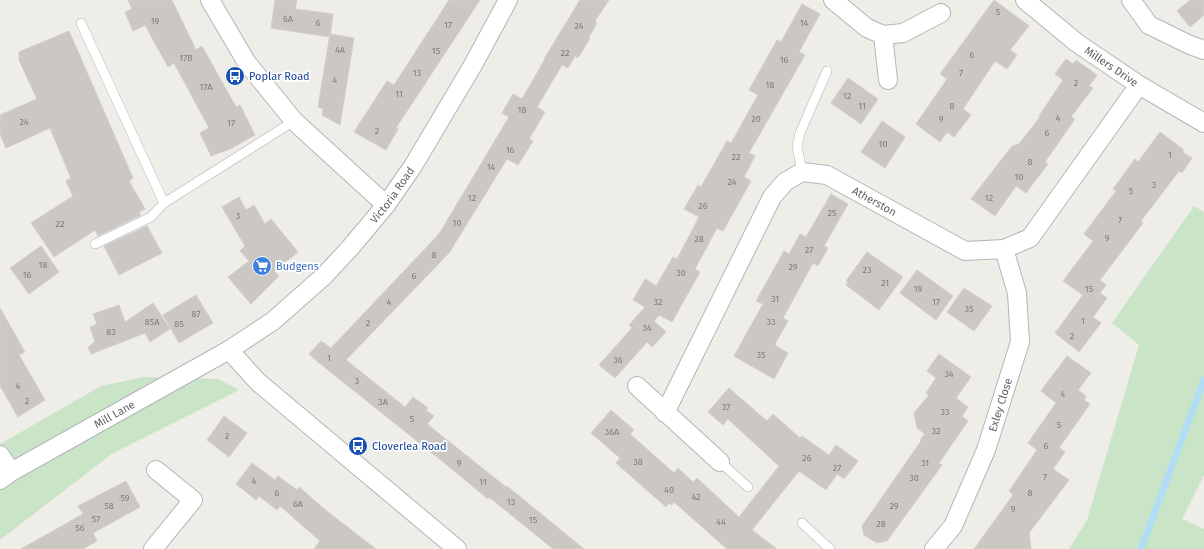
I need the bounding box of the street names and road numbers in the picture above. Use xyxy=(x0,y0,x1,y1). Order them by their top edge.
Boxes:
street label: Millers Drive xyxy=(1082,44,1141,89)
street label: Victoria Road xyxy=(367,164,417,226)
street label: Atherston xyxy=(850,184,899,219)
street label: Exley Close xyxy=(986,376,1015,433)
street label: Mill Lane xyxy=(92,398,137,431)

